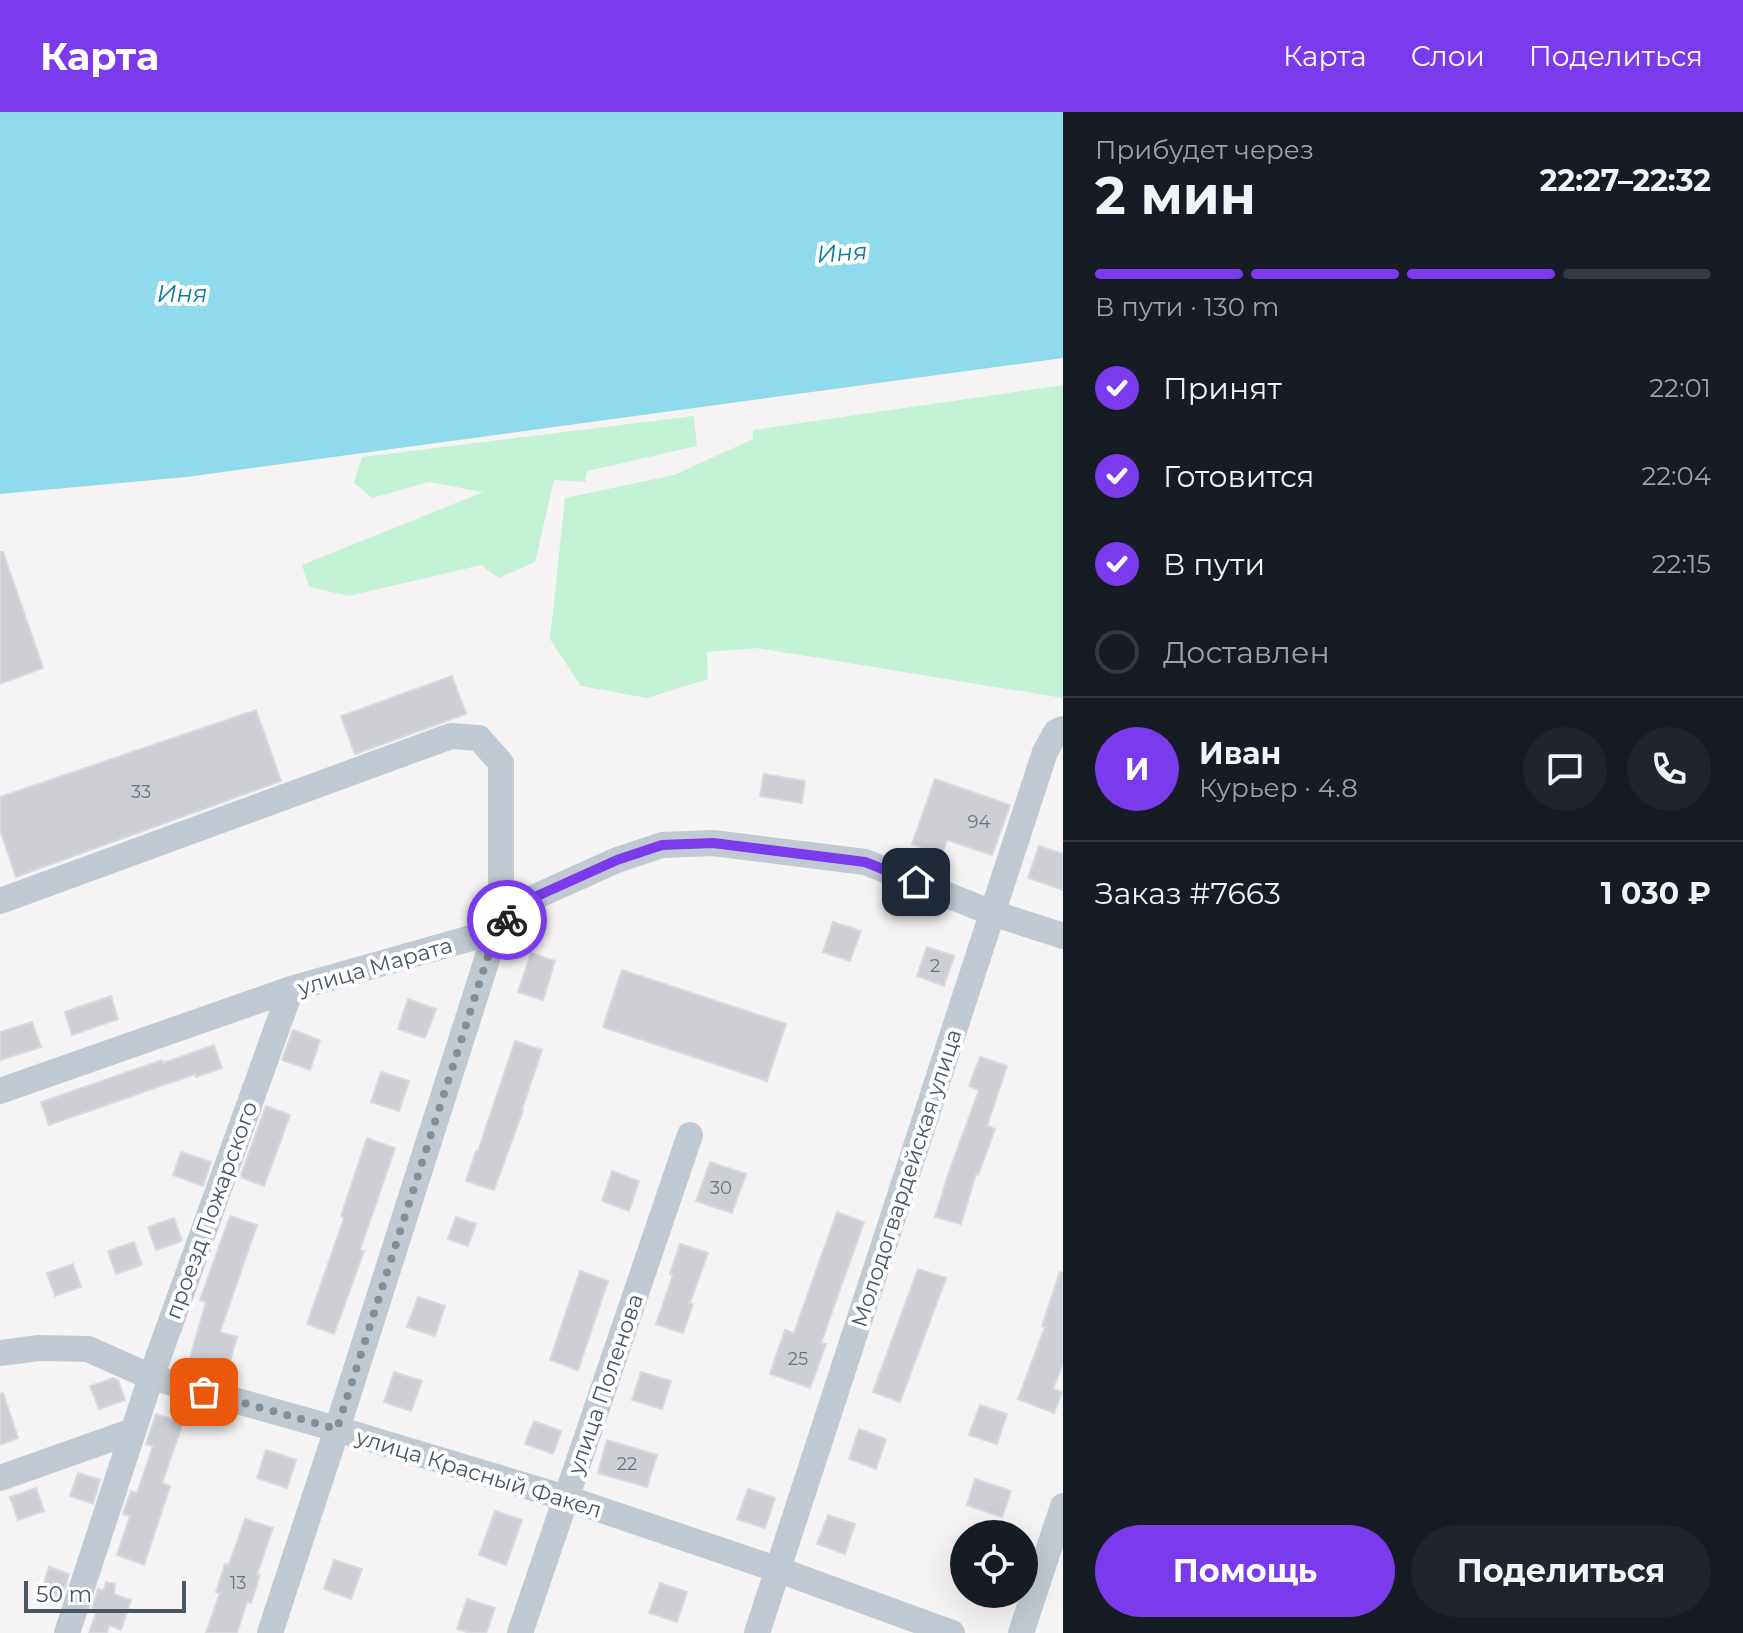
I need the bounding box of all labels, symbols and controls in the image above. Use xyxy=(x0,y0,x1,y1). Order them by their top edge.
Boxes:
text: Карта xyxy=(40,33,159,80)
text: Карта xyxy=(1283,39,1367,73)
text: Слои xyxy=(1411,39,1485,73)
text: Поделиться xyxy=(1529,39,1703,73)
text: Прибудет через xyxy=(1095,134,1314,166)
text: 22:27–22:32 xyxy=(1540,162,1711,199)
text: 2 мин xyxy=(1095,164,1256,227)
water label: Иня xyxy=(816,236,868,269)
water label: Иня xyxy=(157,279,207,308)
text: В пути · 130 m xyxy=(1095,291,1279,323)
icon: check xyxy=(1095,366,1139,410)
text: Принят xyxy=(1163,370,1282,407)
text: 22:01 xyxy=(1649,372,1711,404)
icon: check xyxy=(1095,454,1139,498)
text: Готовится xyxy=(1163,458,1315,495)
text: 22:04 xyxy=(1642,460,1711,492)
icon: check xyxy=(1095,542,1139,586)
text: В пути xyxy=(1163,546,1265,583)
text: 22:15 xyxy=(1652,548,1711,580)
text: Доставлен xyxy=(1163,634,1330,671)
button: chat xyxy=(1523,727,1607,811)
button: phone xyxy=(1627,727,1711,811)
text: Иван xyxy=(1199,735,1281,772)
text: И xyxy=(1125,751,1149,788)
text: Курьер · 4.8 xyxy=(1199,772,1358,804)
house number: 33 xyxy=(131,781,151,803)
house number: 94 xyxy=(968,811,991,833)
pin xyxy=(882,848,950,916)
icon: home xyxy=(894,860,938,904)
text: Заказ #7663 xyxy=(1095,875,1281,912)
text: 1 030 ₽ xyxy=(1601,875,1711,912)
courier xyxy=(467,880,547,960)
icon: bike xyxy=(485,898,529,942)
street label: улица Марата xyxy=(294,932,456,1002)
house number: 2 xyxy=(930,955,940,977)
street label: Молодогвардейская улица xyxy=(845,1026,967,1330)
street label: проезд Пожарского xyxy=(160,1098,263,1323)
house number: 30 xyxy=(710,1177,732,1199)
street label: улица Поленова xyxy=(562,1290,649,1479)
house number: 25 xyxy=(788,1348,808,1370)
pin xyxy=(170,1358,238,1426)
icon: bag xyxy=(182,1370,226,1414)
street label: улица Красный Факел xyxy=(352,1423,605,1524)
house number: 22 xyxy=(617,1453,637,1475)
map controls xyxy=(950,1520,1038,1608)
button: locate xyxy=(950,1520,1038,1608)
button: Помощь xyxy=(1095,1525,1395,1617)
button: Поделиться xyxy=(1411,1525,1711,1617)
house number: 13 xyxy=(230,1572,246,1594)
scale bar xyxy=(24,1577,186,1613)
text: 50 m xyxy=(36,1581,92,1608)

